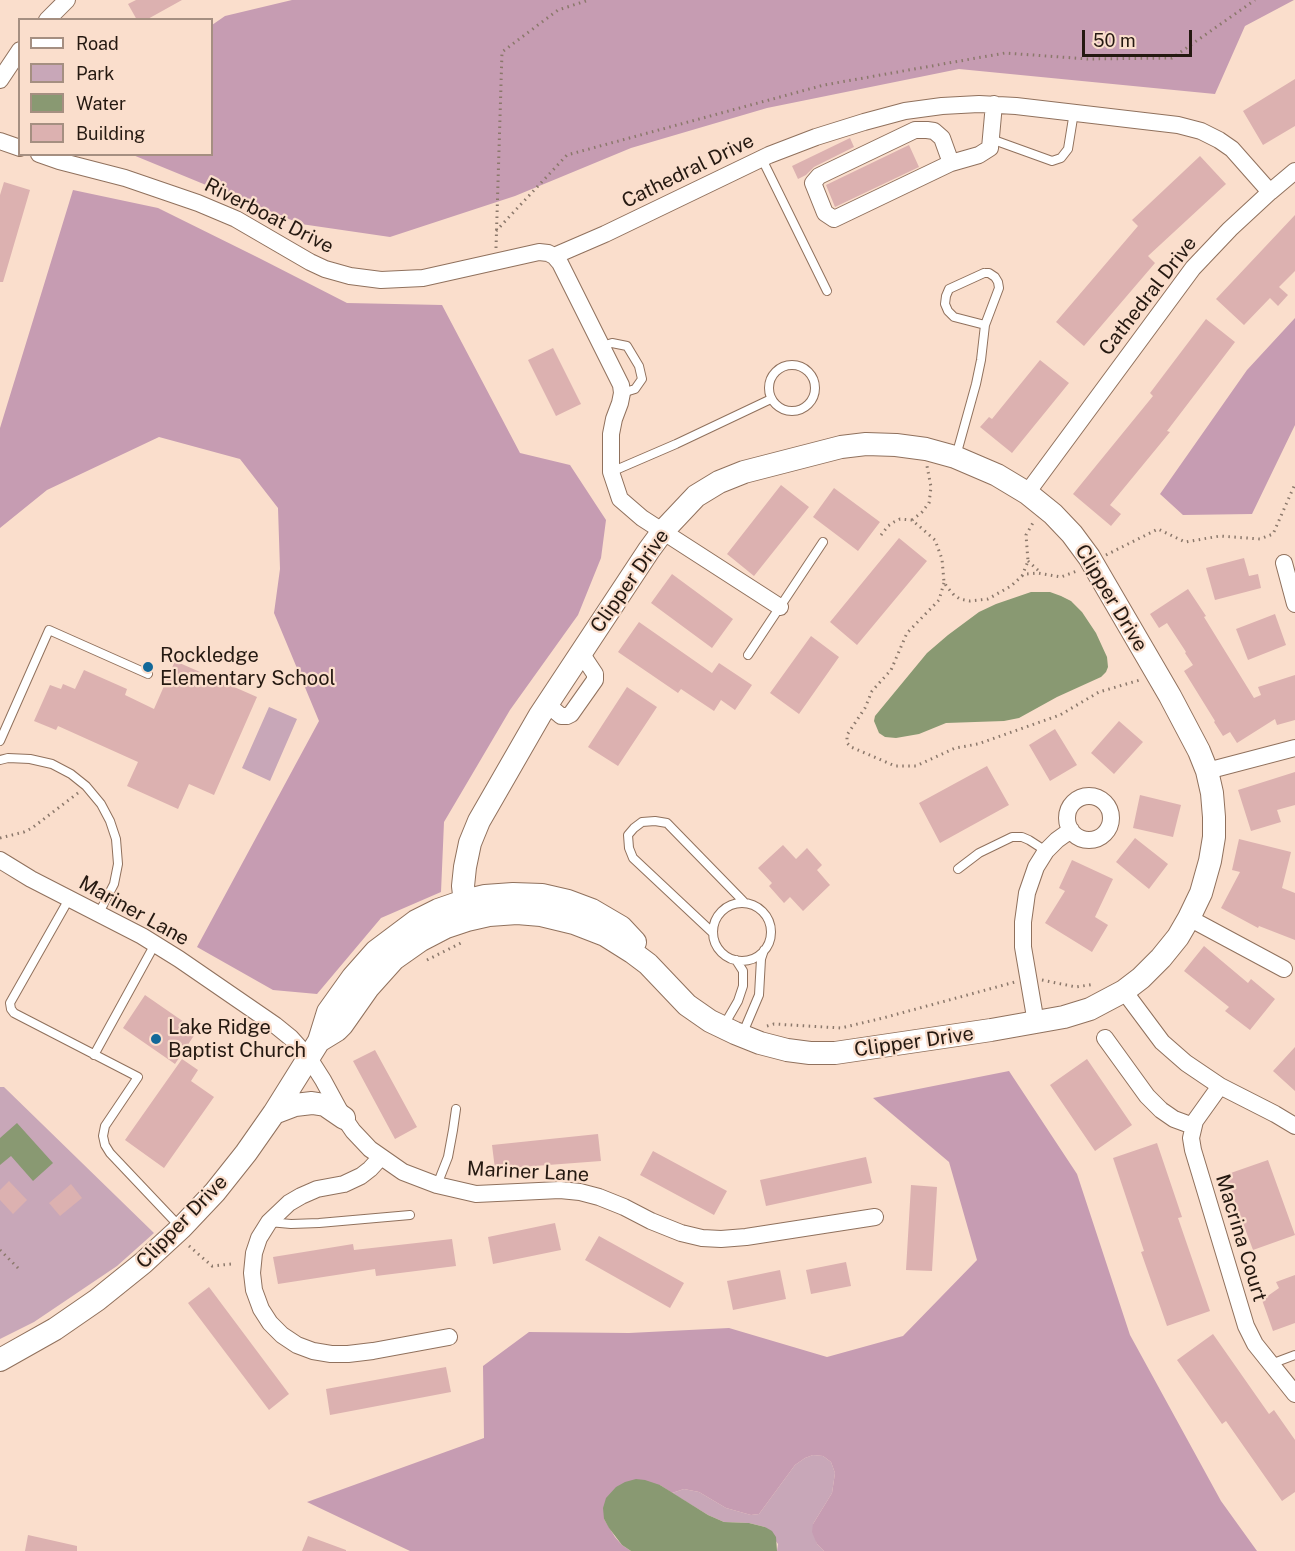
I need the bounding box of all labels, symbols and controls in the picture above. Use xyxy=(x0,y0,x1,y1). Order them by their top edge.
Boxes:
legend xyxy=(18,18,213,156)
scale bar xyxy=(1085,18,1194,56)
text: 50 m xyxy=(1093,30,1136,51)
text: Road xyxy=(76,33,119,54)
text: Park xyxy=(76,63,114,84)
text: Water xyxy=(76,93,126,114)
text: Building xyxy=(76,123,145,144)
street label: Cathedral Drive xyxy=(618,129,758,213)
street label: Riverboat Drive xyxy=(200,173,338,259)
street label: Cathedral Drive xyxy=(1094,232,1202,360)
street label: Clipper Drive xyxy=(586,525,674,637)
street label: Clipper Drive xyxy=(1070,540,1152,656)
place label: Rockledge Elementary School xyxy=(160,644,336,691)
marker: Rockledge Elementary School xyxy=(141,660,155,674)
street label: Mariner Lane xyxy=(75,871,193,951)
place label: Lake Ridge Baptist Church xyxy=(168,1016,306,1063)
street label: Clipper Drive xyxy=(853,1022,975,1062)
marker: Lake Ridge Baptist Church xyxy=(149,1032,163,1046)
street label: Mariner Lane xyxy=(466,1157,590,1187)
street label: Clipper Drive xyxy=(132,1170,232,1274)
street label: Macrina Court xyxy=(1210,1171,1272,1305)

